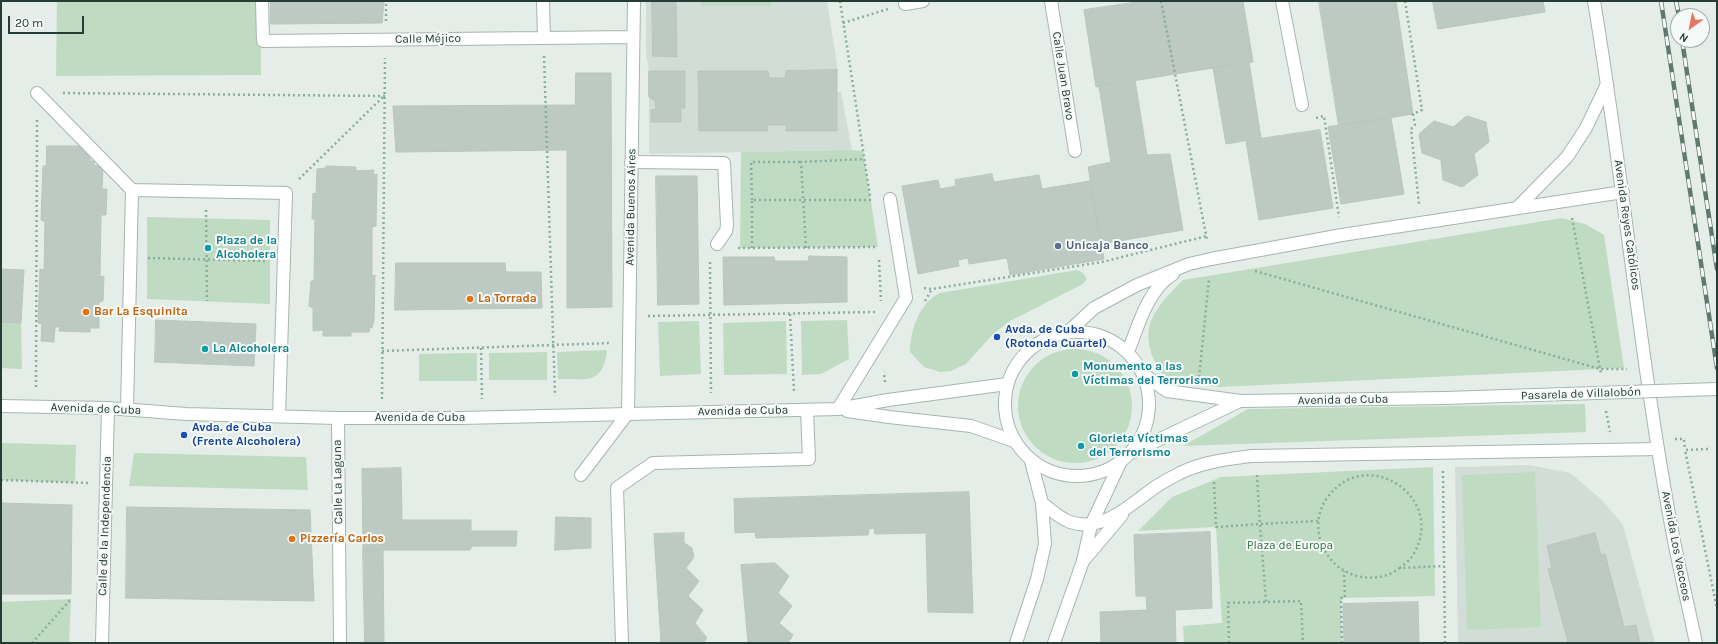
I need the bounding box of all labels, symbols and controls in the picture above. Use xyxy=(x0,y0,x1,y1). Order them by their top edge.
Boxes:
scale bar xyxy=(10,8,86,34)
north arrow xyxy=(1670,8,1710,48)
text: 20 m xyxy=(15,16,43,30)
text: N xyxy=(1677,30,1691,45)
street label: Calle Méjico xyxy=(395,31,461,47)
street label: Calle Juan Bravo xyxy=(1049,31,1077,121)
street label: Avenida Buenos Aires xyxy=(623,148,639,266)
street label: Avenida Reyes Católicos xyxy=(1611,159,1643,291)
place label: Plaza de la Alcoholera xyxy=(216,234,277,262)
place label: Unicaja Banco xyxy=(1066,239,1149,253)
marker: Unicaja Banco xyxy=(1053,241,1063,251)
marker: Plaza de la Alcoholera xyxy=(203,243,213,253)
place label: La Torrada xyxy=(478,292,537,306)
marker: La Torrada xyxy=(465,294,475,304)
place label: Bar La Esquinita xyxy=(94,305,188,319)
marker: Bar La Esquinita xyxy=(81,307,91,317)
place label: Avda. de Cuba (Rotonda Cuartel) xyxy=(1005,323,1107,351)
marker: Avda. de Cuba (Rotonda Cuartel) xyxy=(992,332,1002,342)
place label: La Alcoholera xyxy=(213,342,289,356)
marker: La Alcoholera xyxy=(200,344,210,354)
place label: Monumento a las Víctimas del Terrorismo xyxy=(1083,360,1218,388)
marker: Monumento a las Víctimas del Terrorismo xyxy=(1070,369,1080,379)
street label: Pasarela de Villalobón xyxy=(1521,385,1641,403)
street label: Avenida de Cuba xyxy=(1298,392,1388,408)
street label: Avenida de Cuba xyxy=(50,400,142,418)
street label: Avenida de Cuba xyxy=(698,403,788,419)
street label: Avenida de Cuba xyxy=(375,411,465,425)
place label: Avda. de Cuba (Frente Alcoholera) xyxy=(192,421,301,449)
marker: Avda. de Cuba (Frente Alcoholera) xyxy=(179,430,189,440)
place label: Glorieta Víctimas del Terrorismo xyxy=(1089,432,1188,460)
street label: Calle La Laguna xyxy=(330,439,346,525)
marker: Glorieta Víctimas del Terrorismo xyxy=(1076,441,1086,451)
street label: Calle de la Independencia xyxy=(95,456,115,596)
street label: Avenida Los Vacceos xyxy=(1658,490,1694,602)
place label: Pizzería Carlos xyxy=(300,532,384,546)
marker: Pizzería Carlos xyxy=(287,534,297,544)
park label: Plaza de Europa xyxy=(1247,539,1333,553)

